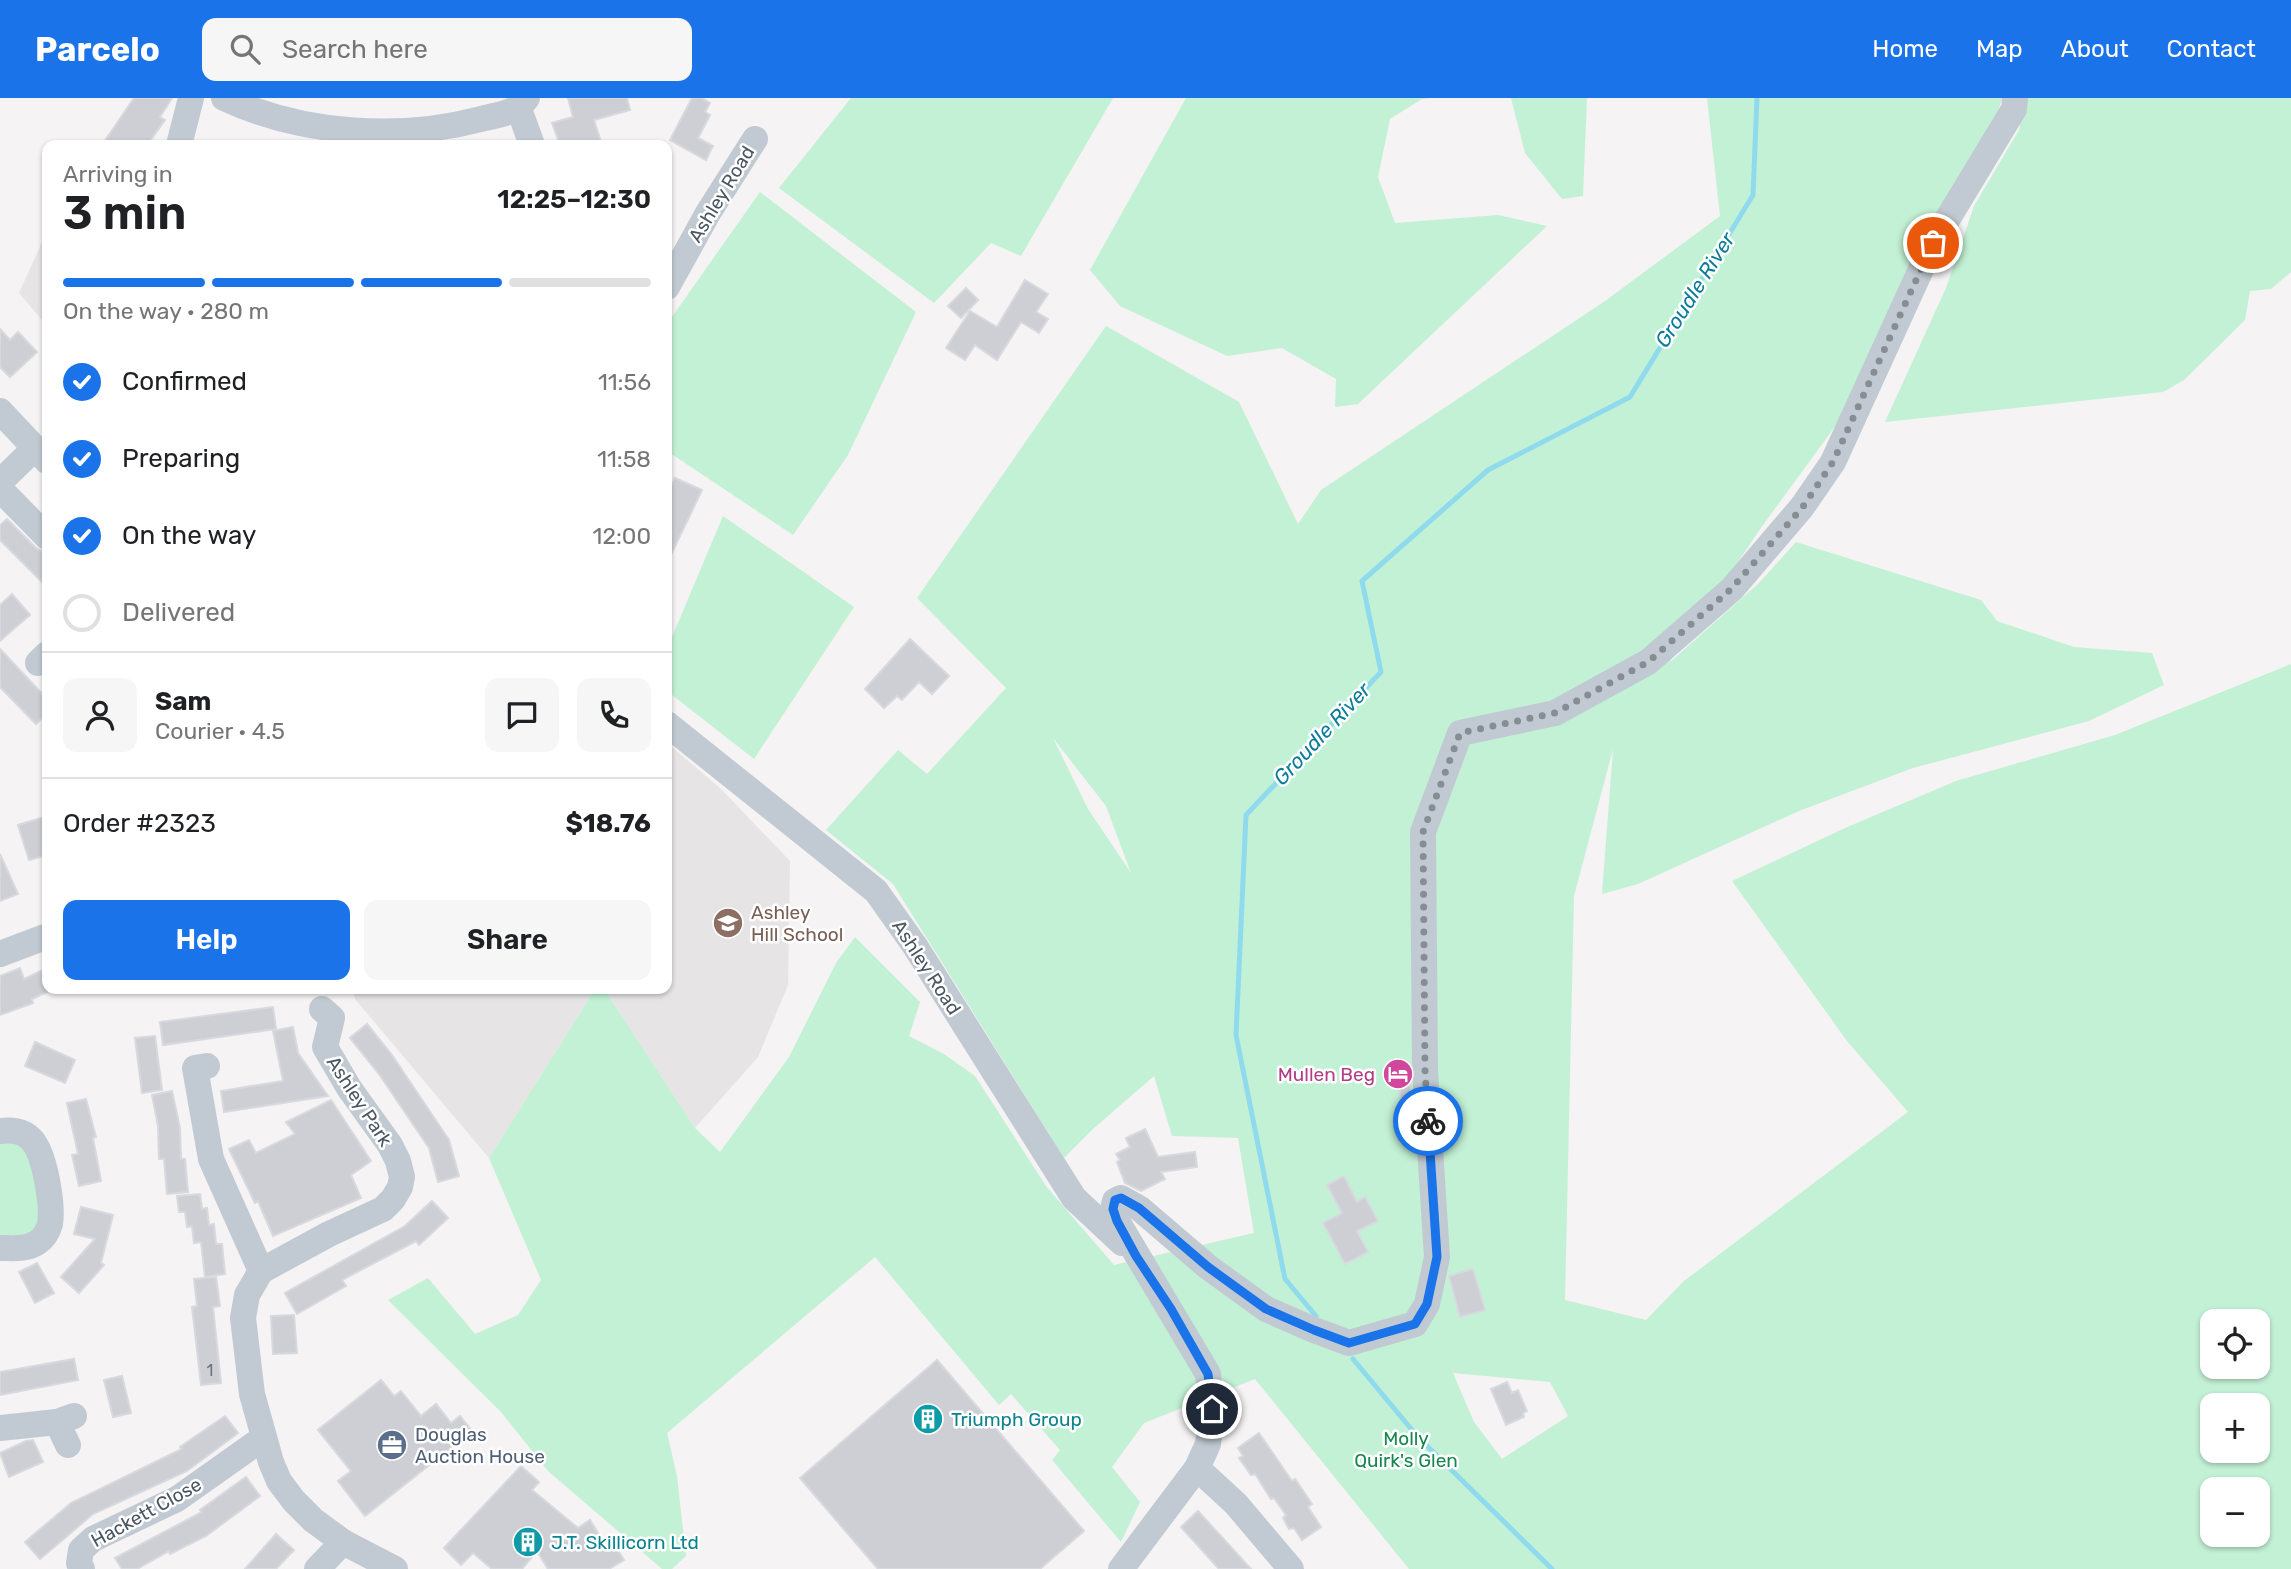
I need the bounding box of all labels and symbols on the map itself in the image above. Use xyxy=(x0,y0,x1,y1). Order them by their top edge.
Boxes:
street label: Ashley Road xyxy=(684,142,759,247)
pin xyxy=(1903,213,1963,273)
water label: Groudle River xyxy=(1649,227,1740,352)
water label: Groudle River xyxy=(1268,676,1376,790)
place label: Ashley Hill School xyxy=(751,901,843,946)
school or university icon: Ashley Hill School xyxy=(711,906,745,940)
street label: Ashley Road xyxy=(887,915,966,1019)
street label: Ashley Park xyxy=(322,1052,397,1151)
hotel icon: Mullen Beg xyxy=(1381,1057,1415,1091)
place label: Mullen Beg xyxy=(1278,1063,1375,1086)
courier xyxy=(1393,1086,1463,1156)
house number: 1 xyxy=(207,1361,213,1380)
pin xyxy=(1182,1379,1242,1439)
building icon: Triumph Group xyxy=(911,1402,945,1436)
place label: Triumph Group xyxy=(951,1408,1082,1431)
place label: Douglas Auction House xyxy=(415,1423,545,1468)
park label: Molly Quirk's Glen xyxy=(1354,1427,1458,1472)
office icon: Douglas Auction House xyxy=(375,1428,409,1462)
street label: Hackett Close xyxy=(87,1473,205,1552)
building icon: J.T. Skillicorn Ltd xyxy=(511,1525,545,1559)
place label: J.T. Skillicorn Ltd xyxy=(551,1531,699,1554)

